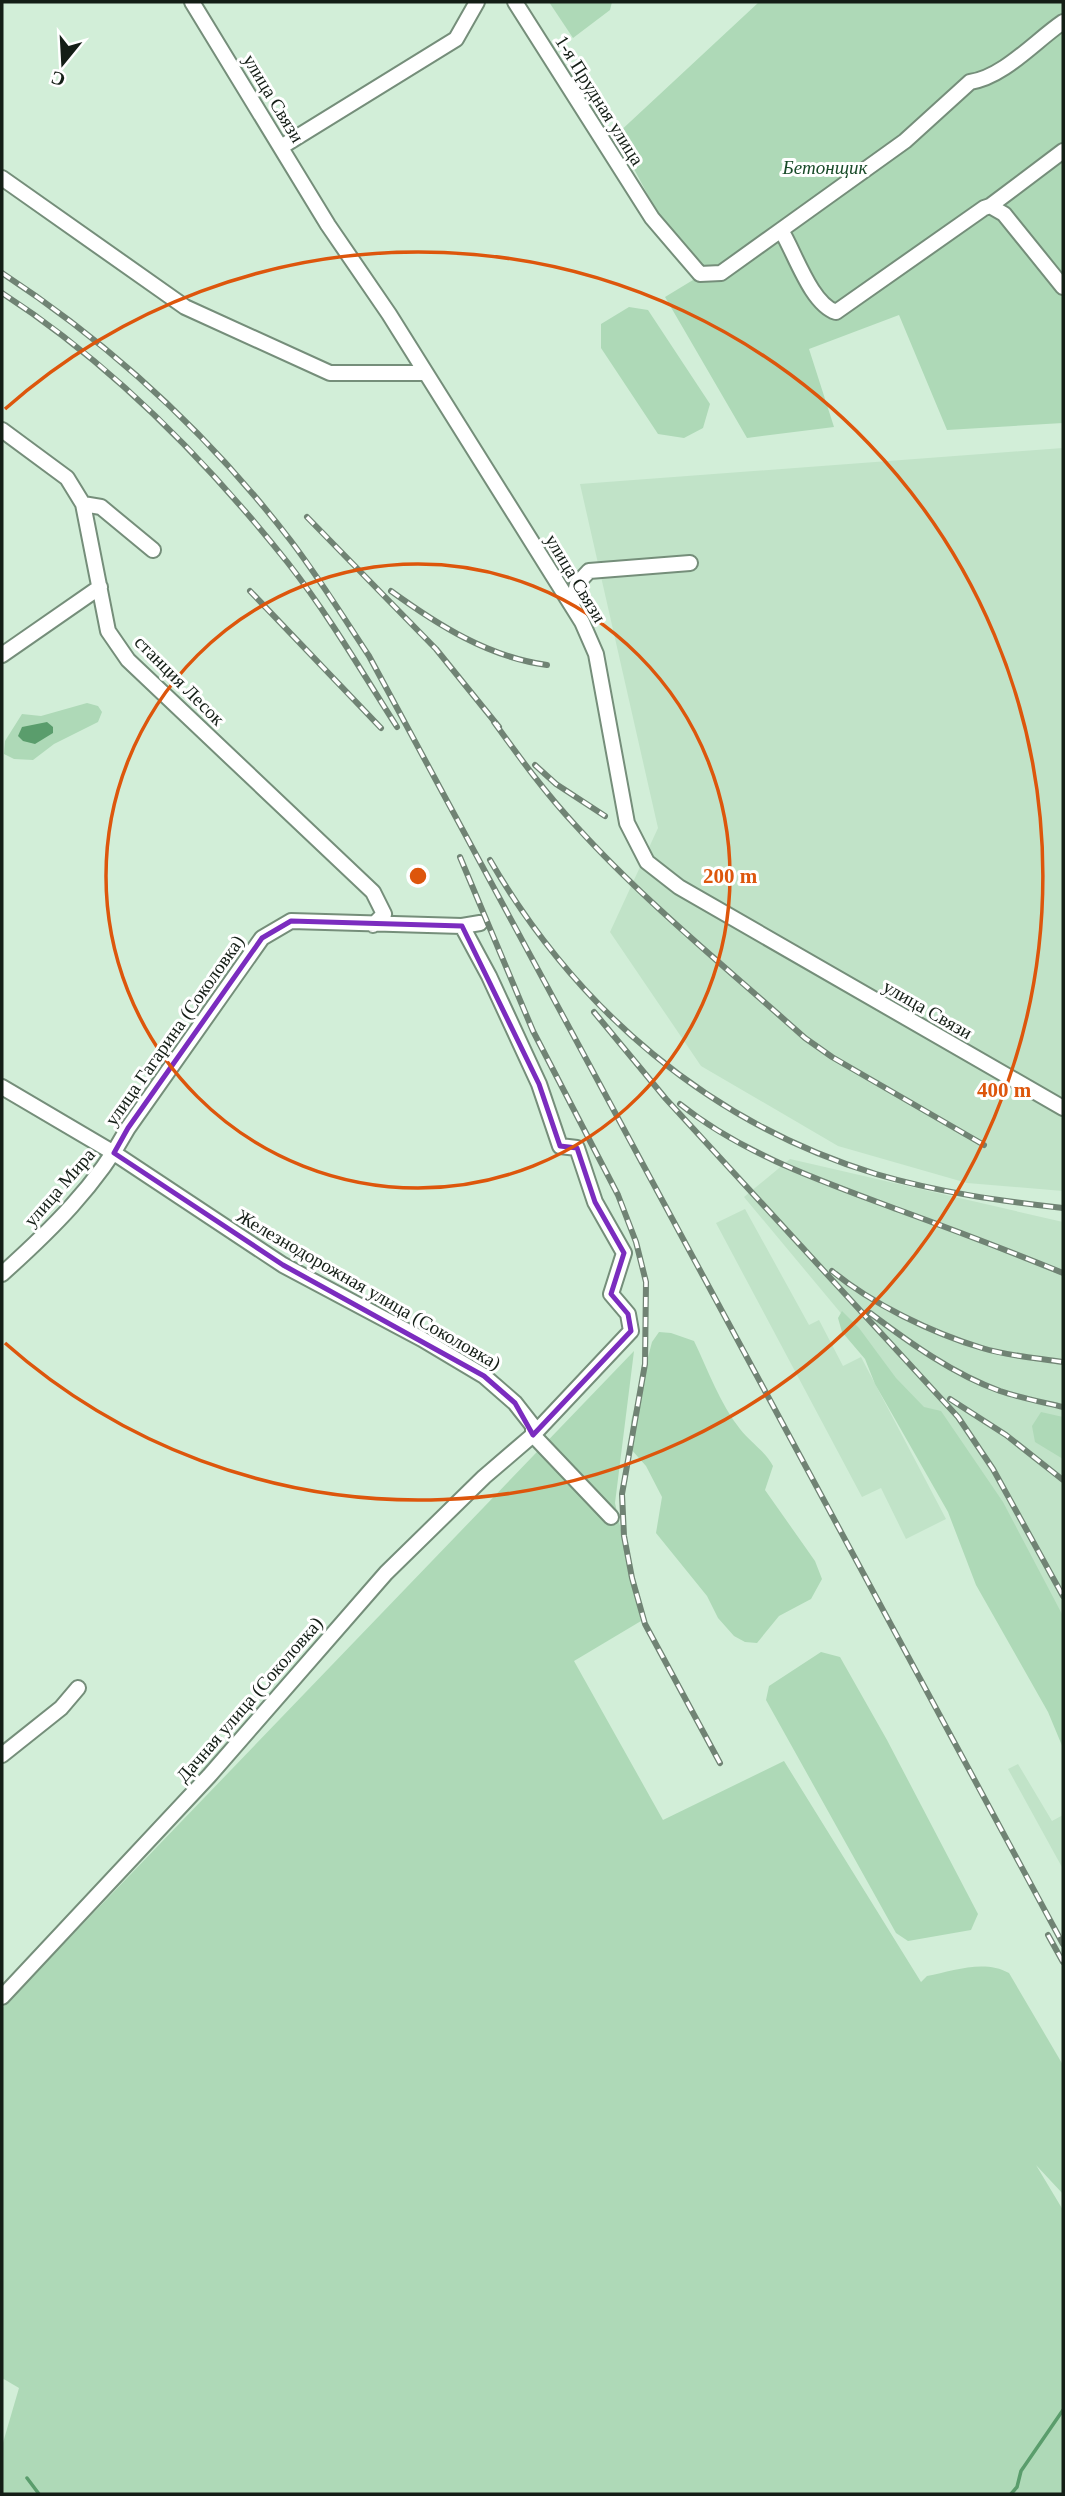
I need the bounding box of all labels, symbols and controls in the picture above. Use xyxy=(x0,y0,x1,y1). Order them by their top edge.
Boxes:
north arrow xyxy=(28,28,98,98)
street label: 1-я Прудная улица xyxy=(551,31,648,170)
street label: улица Связи xyxy=(239,50,308,146)
text: С xyxy=(48,67,68,91)
park label: Бетонщик xyxy=(782,157,868,178)
street label: улица Связи xyxy=(541,530,610,626)
street label: станция Лесок xyxy=(130,631,229,730)
centre of rings xyxy=(406,864,430,888)
text: 200 m xyxy=(703,864,758,888)
street label: улица Гагарина (Соколовка) xyxy=(101,931,249,1130)
street label: улица Связи xyxy=(879,975,976,1043)
text: 400 m xyxy=(977,1078,1032,1102)
street label: улица Мира xyxy=(20,1144,99,1231)
street label: Железнодорожная улица (Соколовка) xyxy=(232,1205,505,1375)
street label: Дачная улица (Соколовка) xyxy=(172,1613,327,1787)

